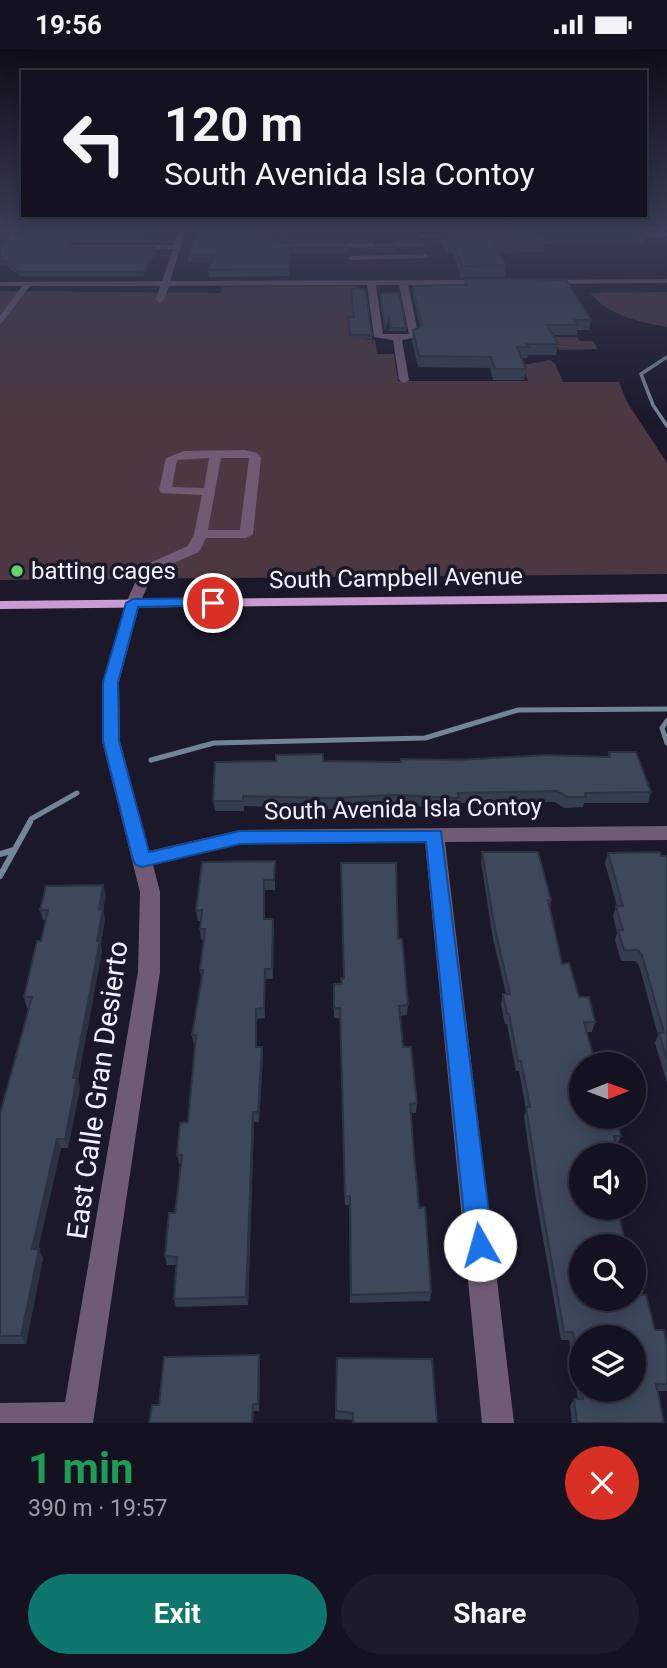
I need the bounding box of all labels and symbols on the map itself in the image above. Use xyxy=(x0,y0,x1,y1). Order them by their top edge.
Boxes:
place label: batting cages xyxy=(31,557,176,585)
street label: South Campbell Avenue xyxy=(269,562,523,594)
marker: batting cages xyxy=(9,563,25,579)
pin xyxy=(183,573,243,633)
street label: South Avenida Isla Contoy xyxy=(264,793,543,825)
street label: East Calle Gran Desierto xyxy=(60,939,135,1241)
north arrow xyxy=(569,1052,646,1129)
position arrow xyxy=(443,1208,517,1282)

